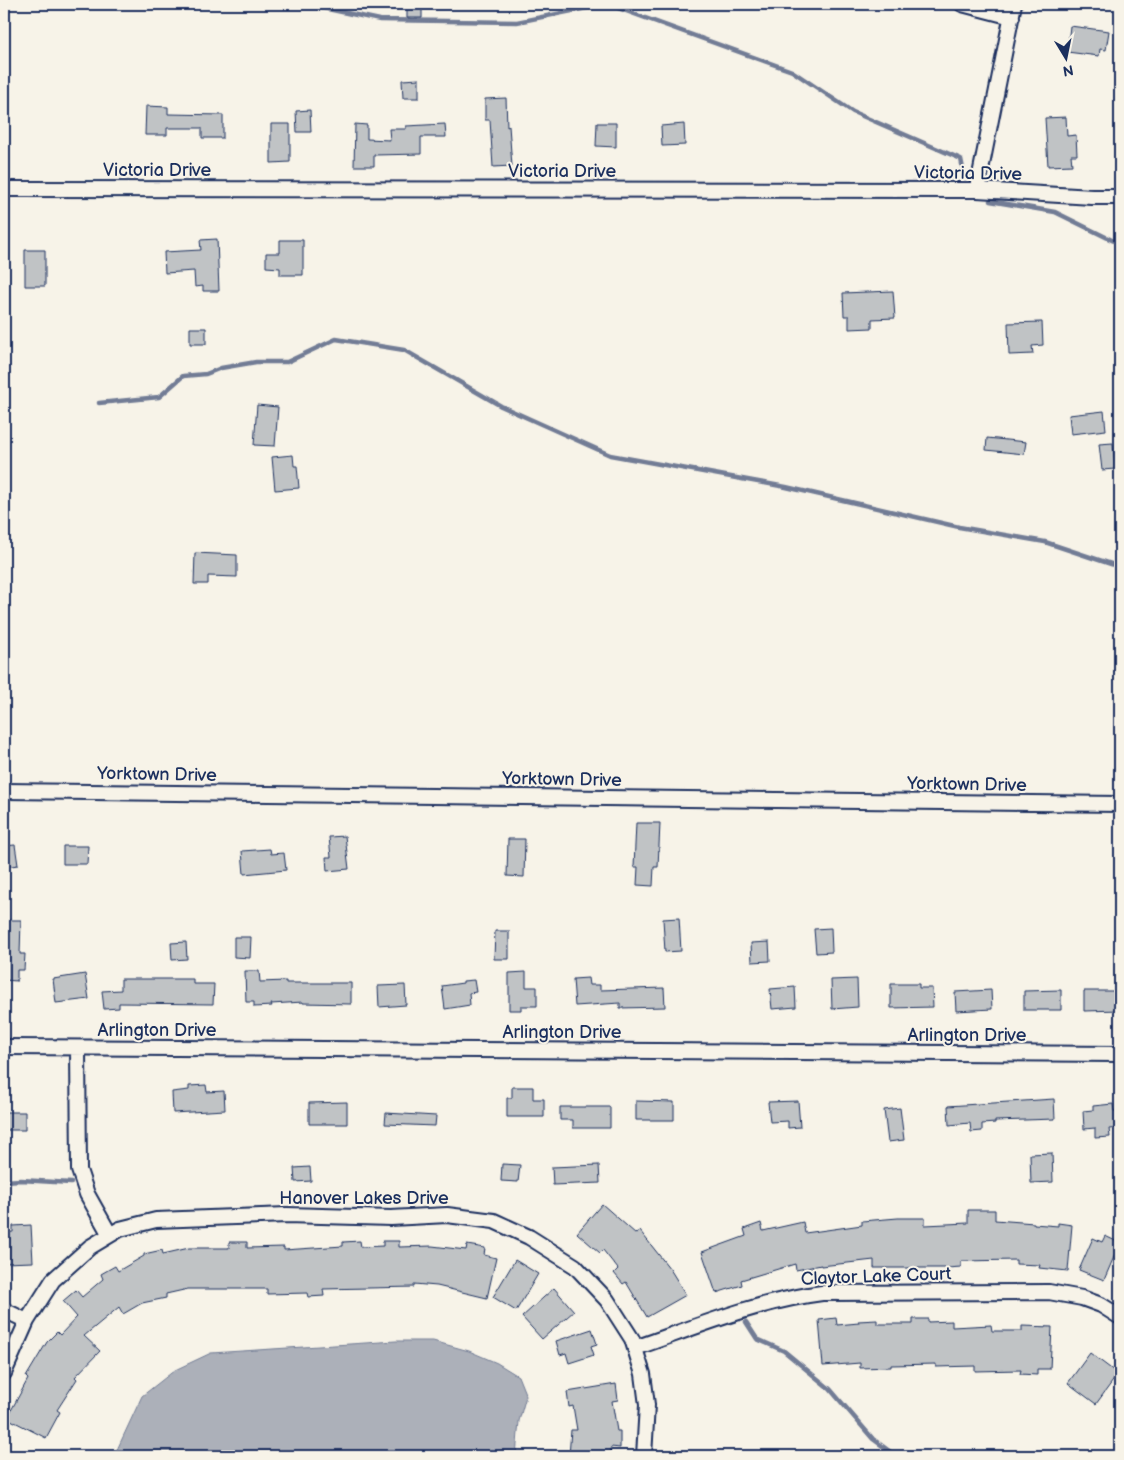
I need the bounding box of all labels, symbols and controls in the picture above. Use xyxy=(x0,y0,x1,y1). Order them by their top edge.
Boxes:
north arrow xyxy=(1042,32,1092,82)
text: N xyxy=(1062,61,1075,80)
street label: Victoria Drive xyxy=(103,160,211,181)
street label: Victoria Drive xyxy=(508,161,616,182)
street label: Victoria Drive xyxy=(914,162,1023,185)
street label: Yorktown Drive xyxy=(96,763,217,786)
street label: Yorktown Drive xyxy=(501,768,622,791)
street label: Yorktown Drive xyxy=(906,773,1027,796)
street label: Arlington Drive xyxy=(98,1020,217,1041)
street label: Arlington Drive xyxy=(503,1022,622,1043)
street label: Arlington Drive xyxy=(908,1025,1027,1046)
street label: Hanover Lakes Drive xyxy=(279,1188,449,1209)
street label: Claytor Lake Court xyxy=(800,1263,952,1290)

